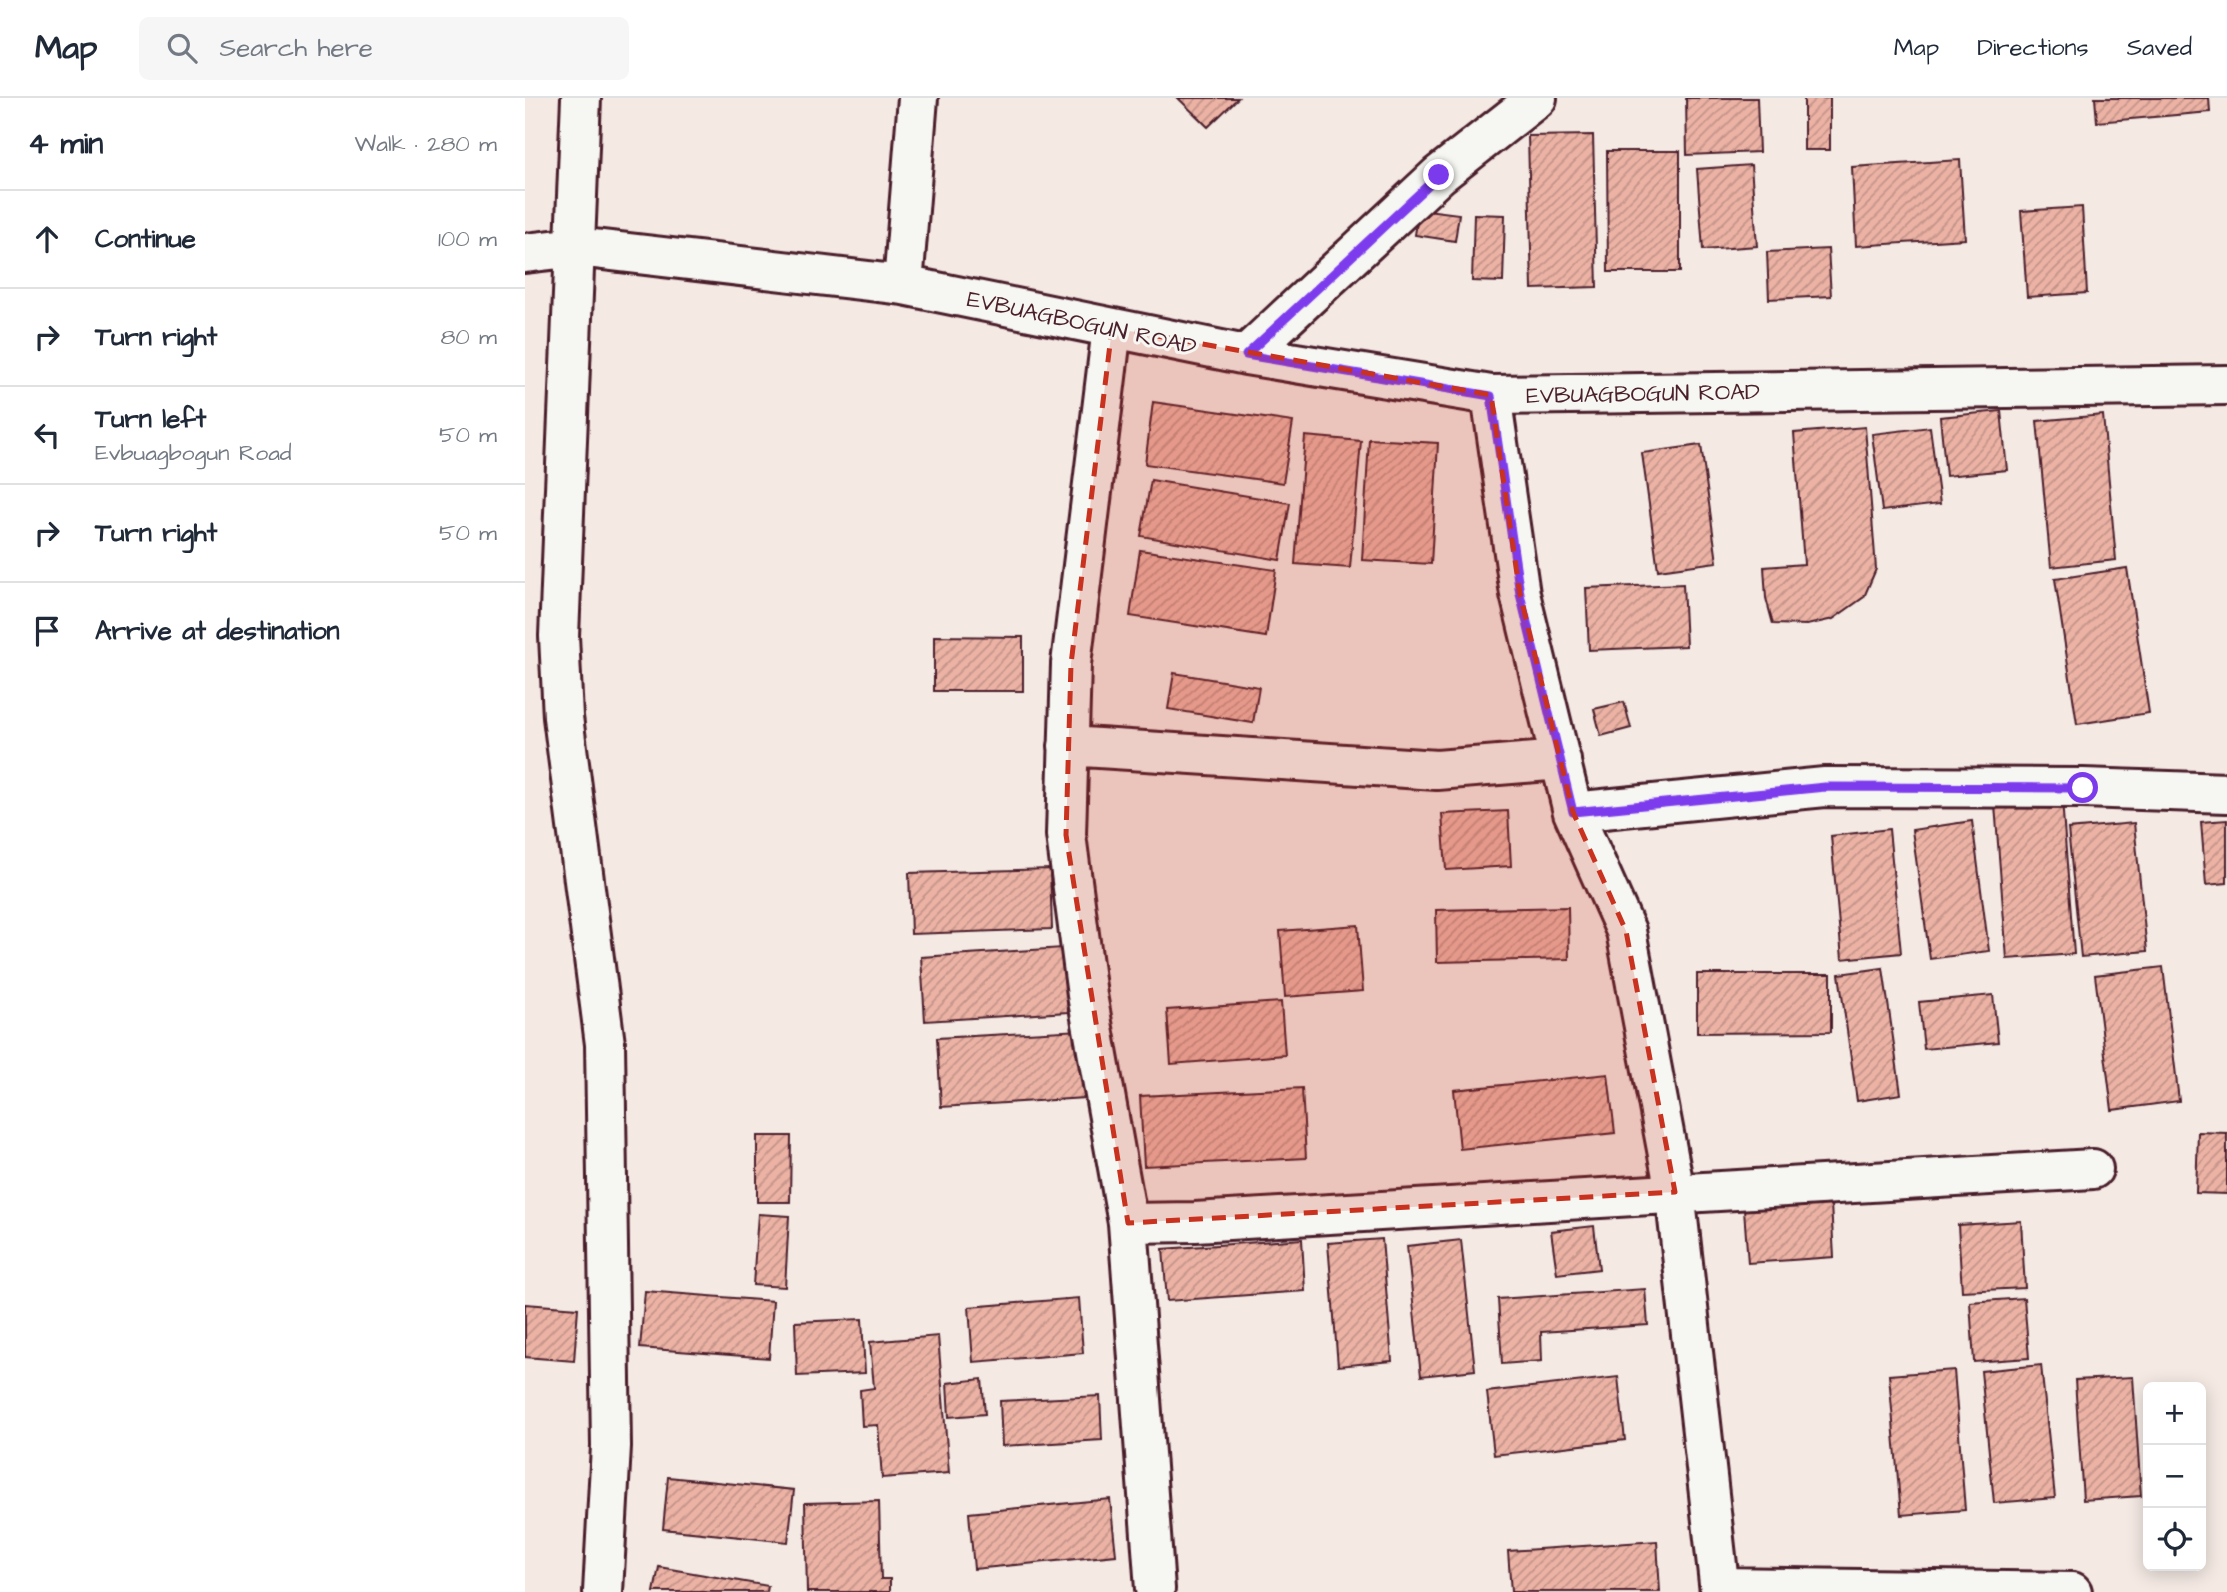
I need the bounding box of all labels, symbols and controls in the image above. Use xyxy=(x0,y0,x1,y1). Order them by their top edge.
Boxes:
search box xyxy=(139,17,629,80)
text: Map xyxy=(35,25,97,71)
icon: search xyxy=(163,29,201,67)
text: Search here xyxy=(219,30,373,66)
text: Map xyxy=(1894,31,1939,65)
text: Directions xyxy=(1977,31,2089,65)
text: Saved xyxy=(2127,31,2192,65)
text: 4 min xyxy=(28,123,103,165)
text: Walk · 280 m xyxy=(355,128,497,160)
route end xyxy=(1423,159,1454,190)
icon: ahead xyxy=(28,220,66,258)
text: Continue xyxy=(95,221,196,257)
text: 100 m xyxy=(438,223,497,255)
street label: EVBUAGBOGUN ROAD xyxy=(964,283,1199,363)
icon: right xyxy=(28,318,66,356)
text: Turn right xyxy=(95,319,217,355)
text: 80 m xyxy=(440,321,497,353)
street label: EVBUAGBOGUN ROAD xyxy=(1526,376,1760,412)
text: Turn left xyxy=(95,401,206,437)
icon: left xyxy=(28,416,66,454)
text: 50 m xyxy=(439,419,497,451)
text: Evbuagbogun Road xyxy=(95,437,292,469)
icon: right xyxy=(28,514,66,552)
text: Turn right xyxy=(95,515,217,551)
text: 50 m xyxy=(439,517,497,549)
icon: arrive xyxy=(28,612,66,650)
text: Arrive at destination xyxy=(95,613,340,649)
route start xyxy=(2067,772,2098,803)
map controls xyxy=(2143,1382,2206,1571)
button: + xyxy=(2143,1382,2206,1445)
button: − xyxy=(2143,1445,2206,1508)
button: locate xyxy=(2143,1508,2206,1571)

